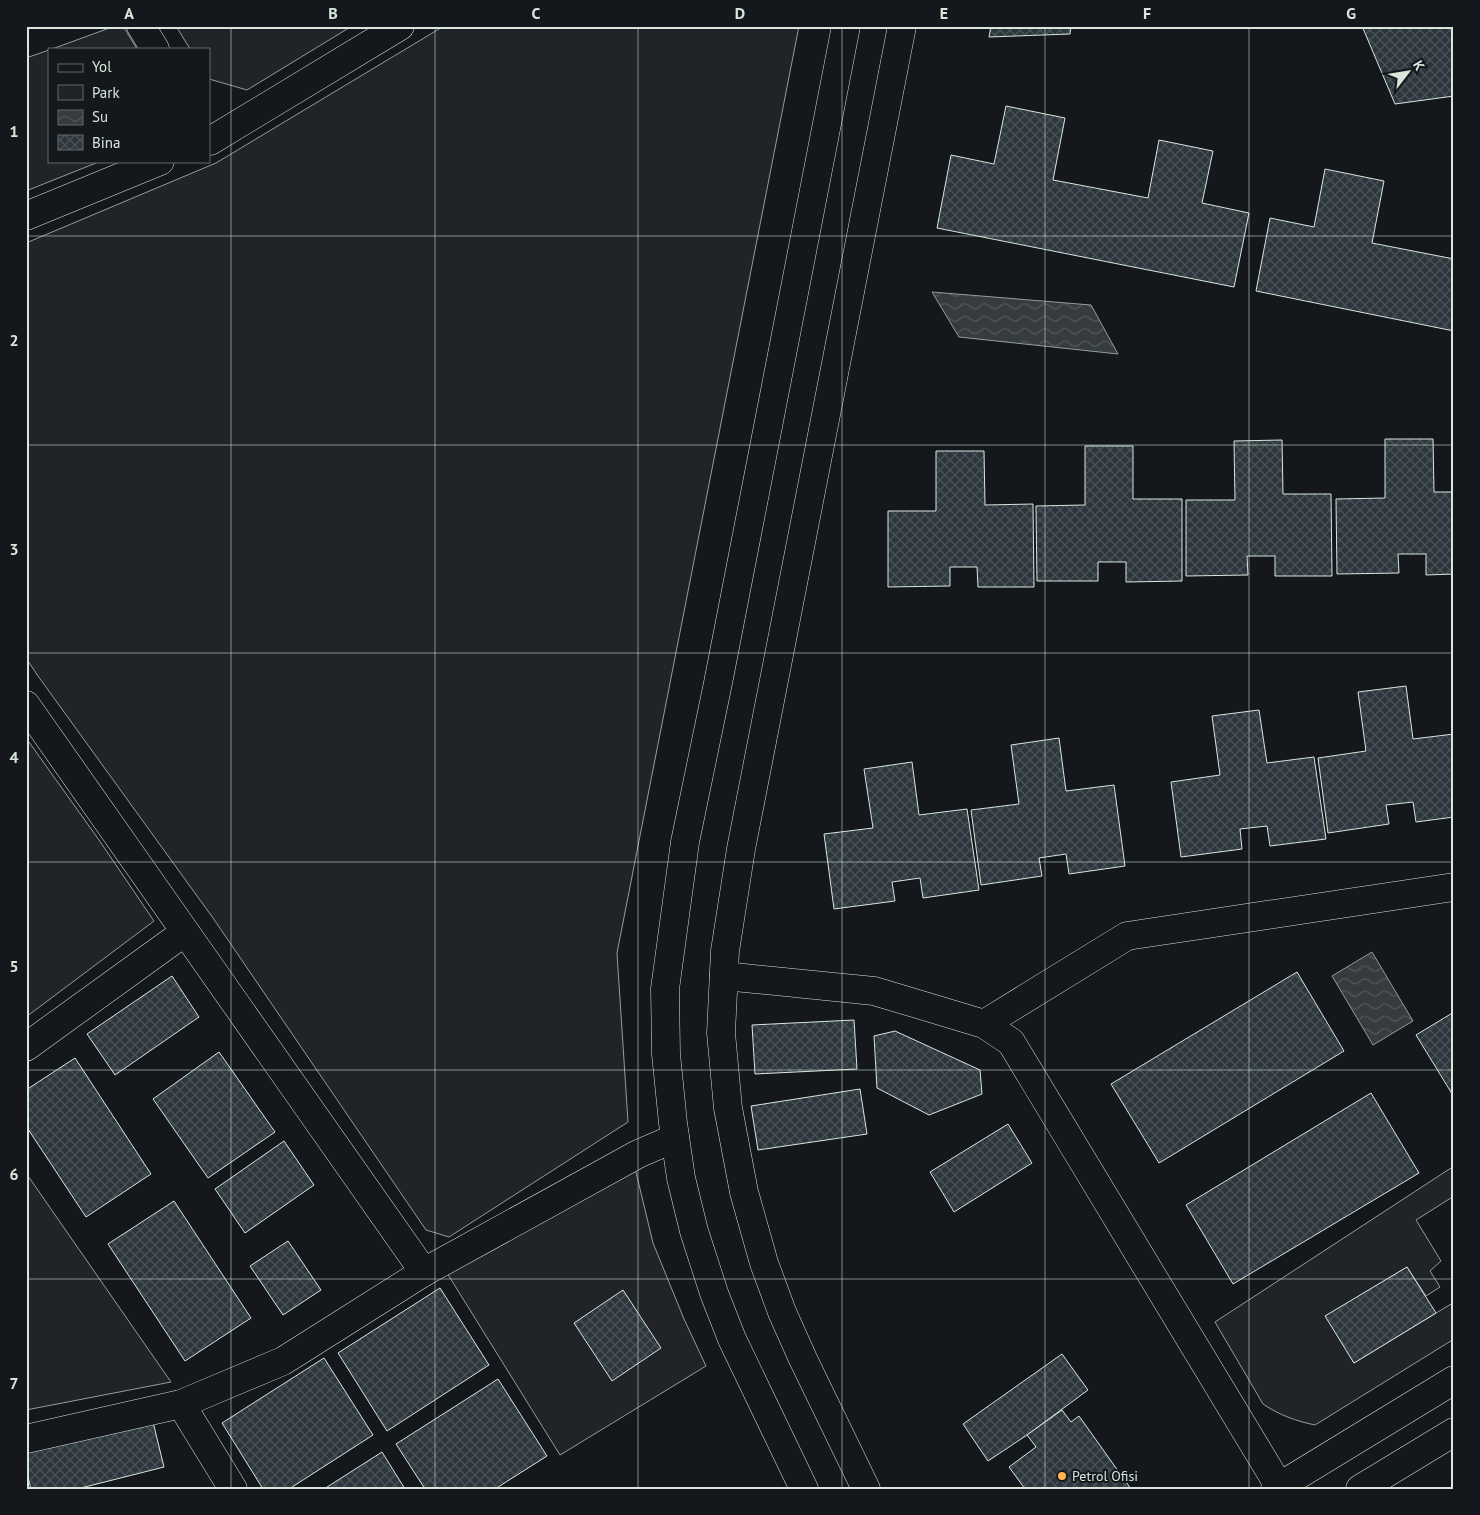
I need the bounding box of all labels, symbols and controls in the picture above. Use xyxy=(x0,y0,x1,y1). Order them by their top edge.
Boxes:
text: A xyxy=(124,3,134,23)
text: B xyxy=(328,3,338,23)
text: C xyxy=(532,3,541,23)
text: D xyxy=(735,3,745,23)
text: E xyxy=(940,3,948,23)
text: F xyxy=(1143,3,1151,23)
text: G xyxy=(1346,3,1356,23)
legend xyxy=(48,48,210,162)
north arrow xyxy=(1382,48,1432,98)
text: Yol xyxy=(92,57,112,76)
text: K xyxy=(1409,57,1429,74)
text: Park xyxy=(92,83,120,102)
text: Su xyxy=(92,107,108,126)
text: 1 xyxy=(9,121,19,141)
text: Bina xyxy=(92,133,120,152)
text: 2 xyxy=(9,330,19,350)
text: 3 xyxy=(9,539,19,559)
text: 4 xyxy=(9,747,19,767)
text: 5 xyxy=(9,956,19,976)
text: 6 xyxy=(9,1164,19,1184)
text: 7 xyxy=(9,1373,19,1393)
place label: Petrol Ofisi xyxy=(1072,1467,1138,1485)
marker: Petrol Ofisi xyxy=(1056,1470,1068,1482)

